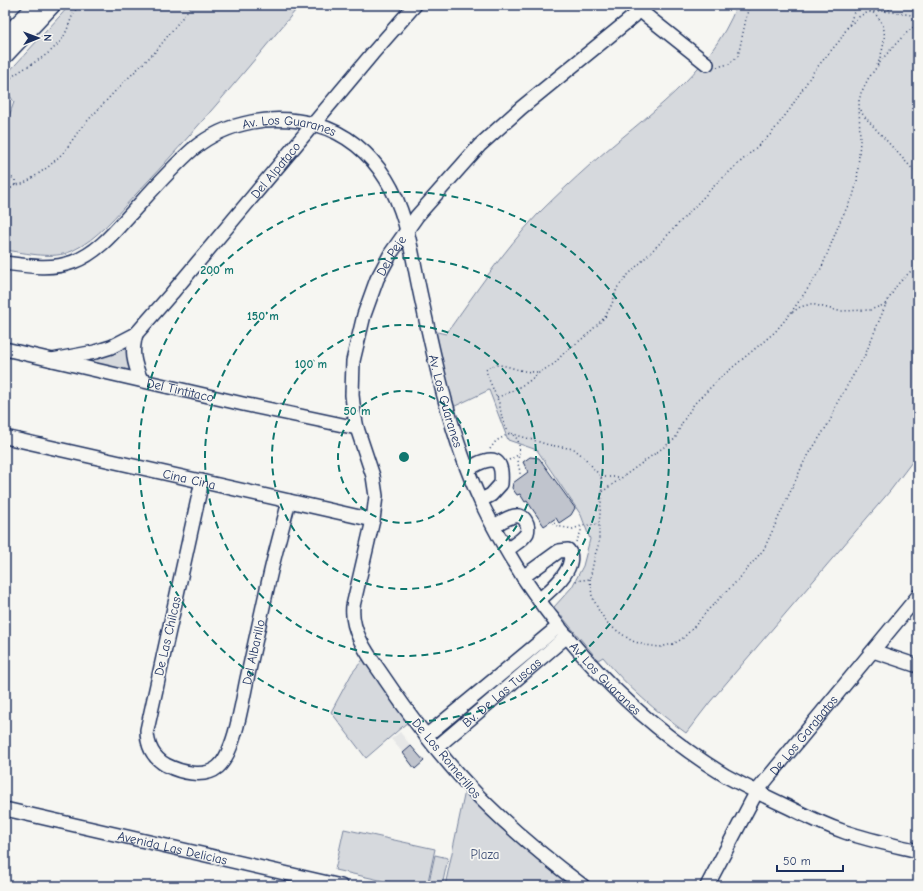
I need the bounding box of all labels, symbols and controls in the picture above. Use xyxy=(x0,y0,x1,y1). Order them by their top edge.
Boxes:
north arrow xyxy=(18,18,58,58)
text: N xyxy=(41,34,54,42)
street label: Av. Los Guaranes xyxy=(241,113,339,139)
street label: Del Alpataco xyxy=(248,139,304,201)
street label: Del Peje xyxy=(373,232,409,279)
text: 200 m xyxy=(200,263,234,277)
text: 150 m xyxy=(247,309,279,323)
street label: Av. Los Guaranes xyxy=(426,353,466,449)
text: 100 m xyxy=(295,357,327,371)
street label: Del Tintitaco xyxy=(145,375,216,405)
text: 50 m xyxy=(343,404,371,418)
centre of rings xyxy=(397,450,411,464)
street label: Cina Cina xyxy=(161,466,217,492)
street label: De Las Chilcas xyxy=(151,595,184,677)
street label: Del Albarillo xyxy=(239,618,268,686)
street label: Av. Los Guaranes xyxy=(566,639,644,718)
street label: Bv. De Las Tuscas xyxy=(459,655,544,730)
street label: De Los Garabatos xyxy=(766,692,841,778)
street label: De Los Romerillos xyxy=(409,715,484,801)
street label: Avenida Las Delicias xyxy=(116,828,229,868)
park label: Plaza xyxy=(471,847,499,862)
scale bar xyxy=(777,847,843,873)
text: 50 m xyxy=(783,854,811,868)

